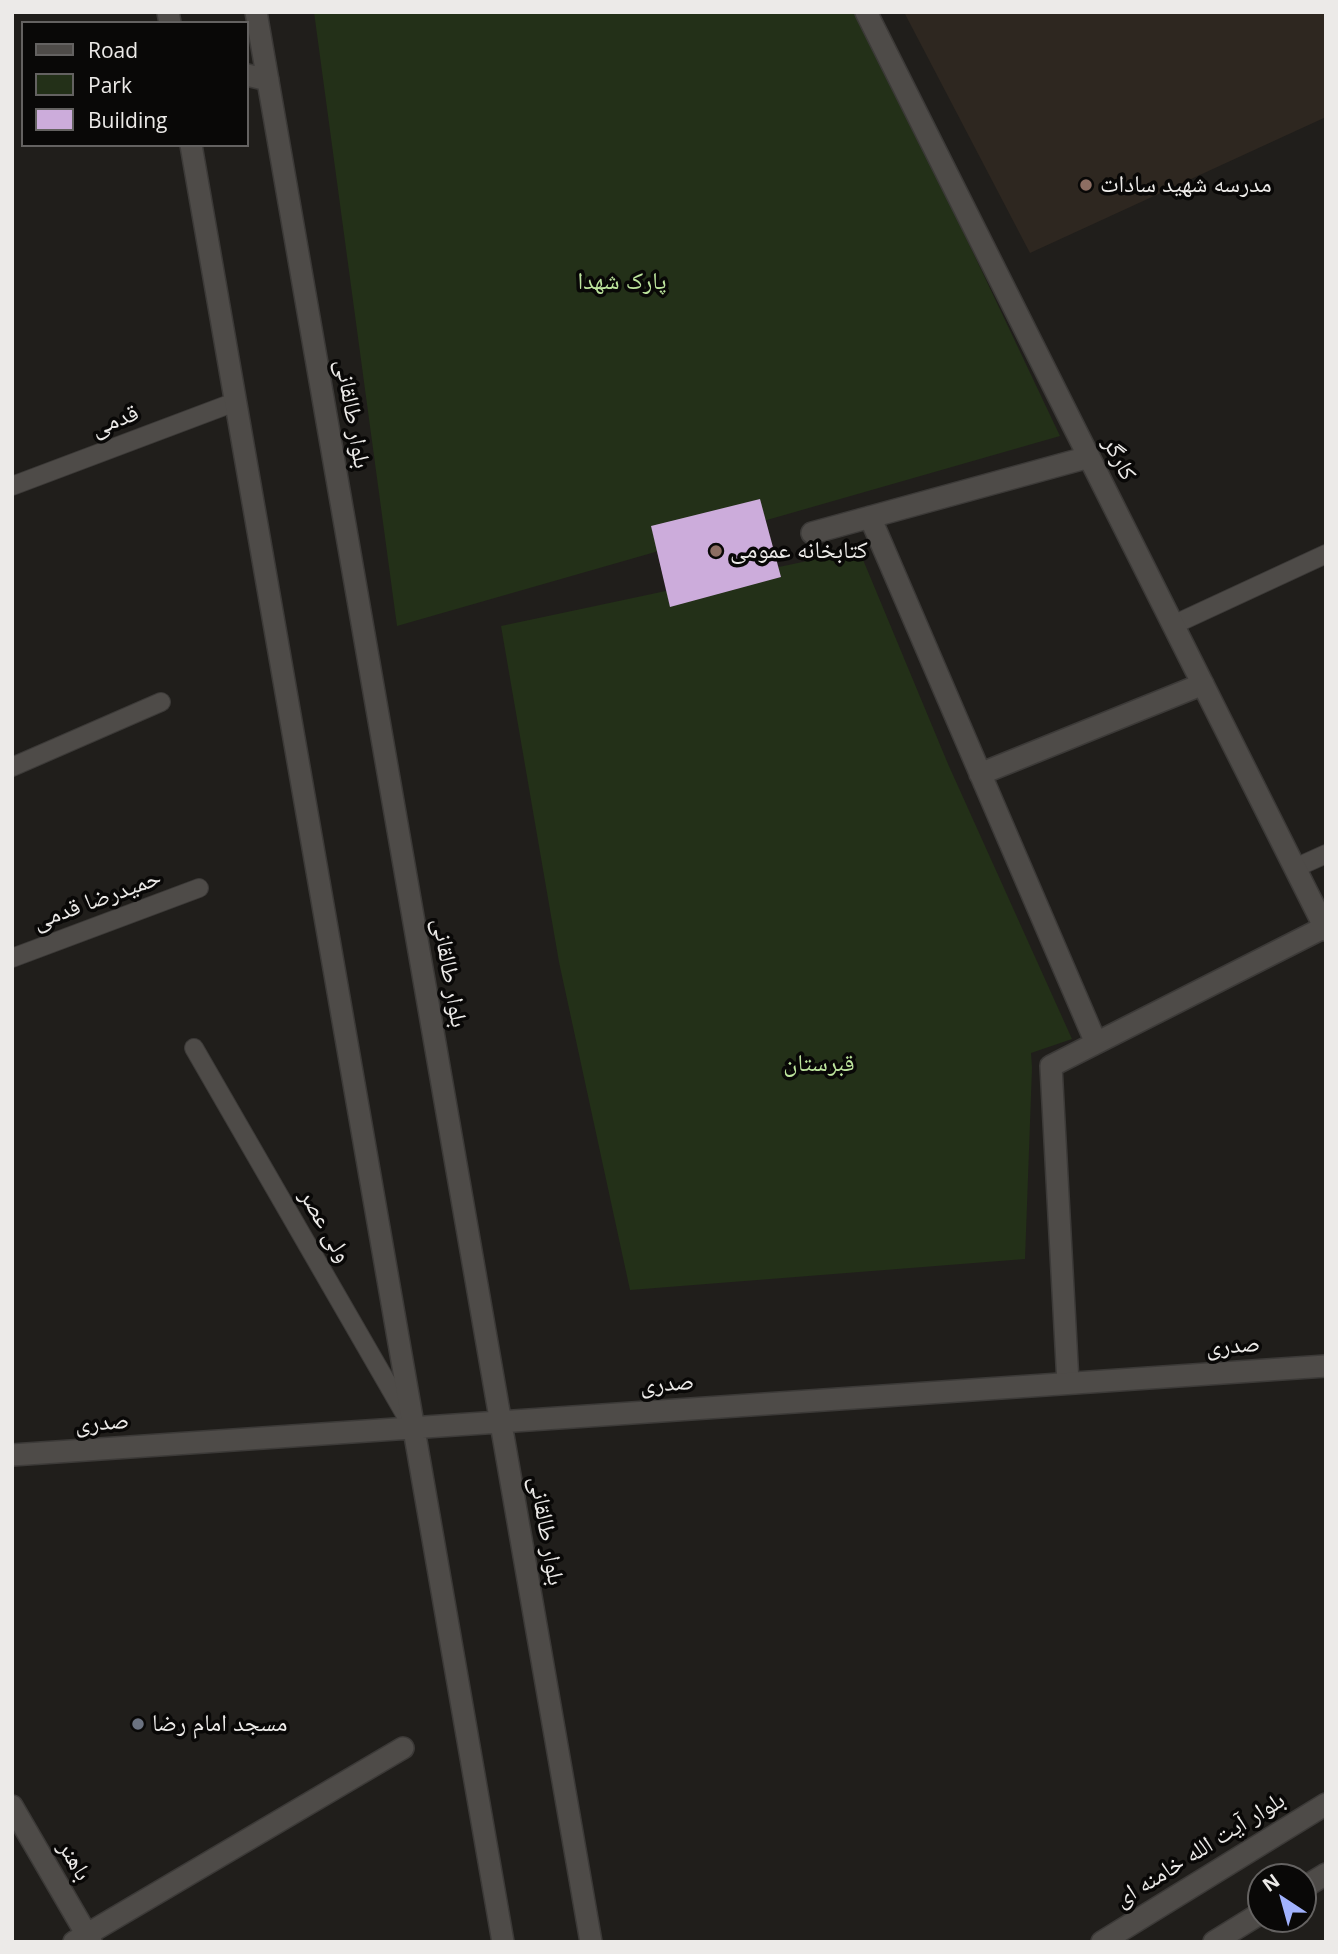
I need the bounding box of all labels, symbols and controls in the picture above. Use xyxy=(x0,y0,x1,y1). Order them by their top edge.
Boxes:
legend xyxy=(21,21,248,147)
text: Road xyxy=(88,36,138,64)
text: Park xyxy=(88,71,132,99)
text: Building xyxy=(88,106,167,134)
place label: مدرسه شهید سادات xyxy=(1100,171,1272,199)
marker: مدرسه شهید سادات xyxy=(1078,177,1094,193)
park label: پارک شهدا xyxy=(577,268,667,296)
street label: بلوار طالقانی xyxy=(328,357,376,471)
street label: قدمی xyxy=(87,399,143,443)
street label: کارگر xyxy=(1096,432,1142,486)
place label: کتابخانه عمومی xyxy=(730,537,868,565)
marker: کتابخانه عمومی xyxy=(708,543,724,559)
street label: حمیدرضا قدمی xyxy=(29,863,165,937)
street label: بلوار طالقانی xyxy=(425,916,473,1030)
park label: قبرستان xyxy=(783,1050,855,1078)
street label: ولی عصر xyxy=(293,1184,357,1268)
street label: صدری xyxy=(1205,1330,1261,1362)
street label: صدری xyxy=(639,1368,695,1400)
street label: صدری xyxy=(74,1407,130,1439)
street label: بلوار طالقانی xyxy=(522,1474,570,1588)
place label: مسجد امام رضا xyxy=(152,1710,287,1738)
marker: مسجد امام رضا xyxy=(130,1716,146,1732)
street label: بلوار آیت الله خامنه ای xyxy=(1110,1786,1290,1914)
street label: باهنر xyxy=(51,1836,97,1886)
north arrow xyxy=(1247,1863,1317,1933)
text: N xyxy=(1257,1868,1285,1898)

